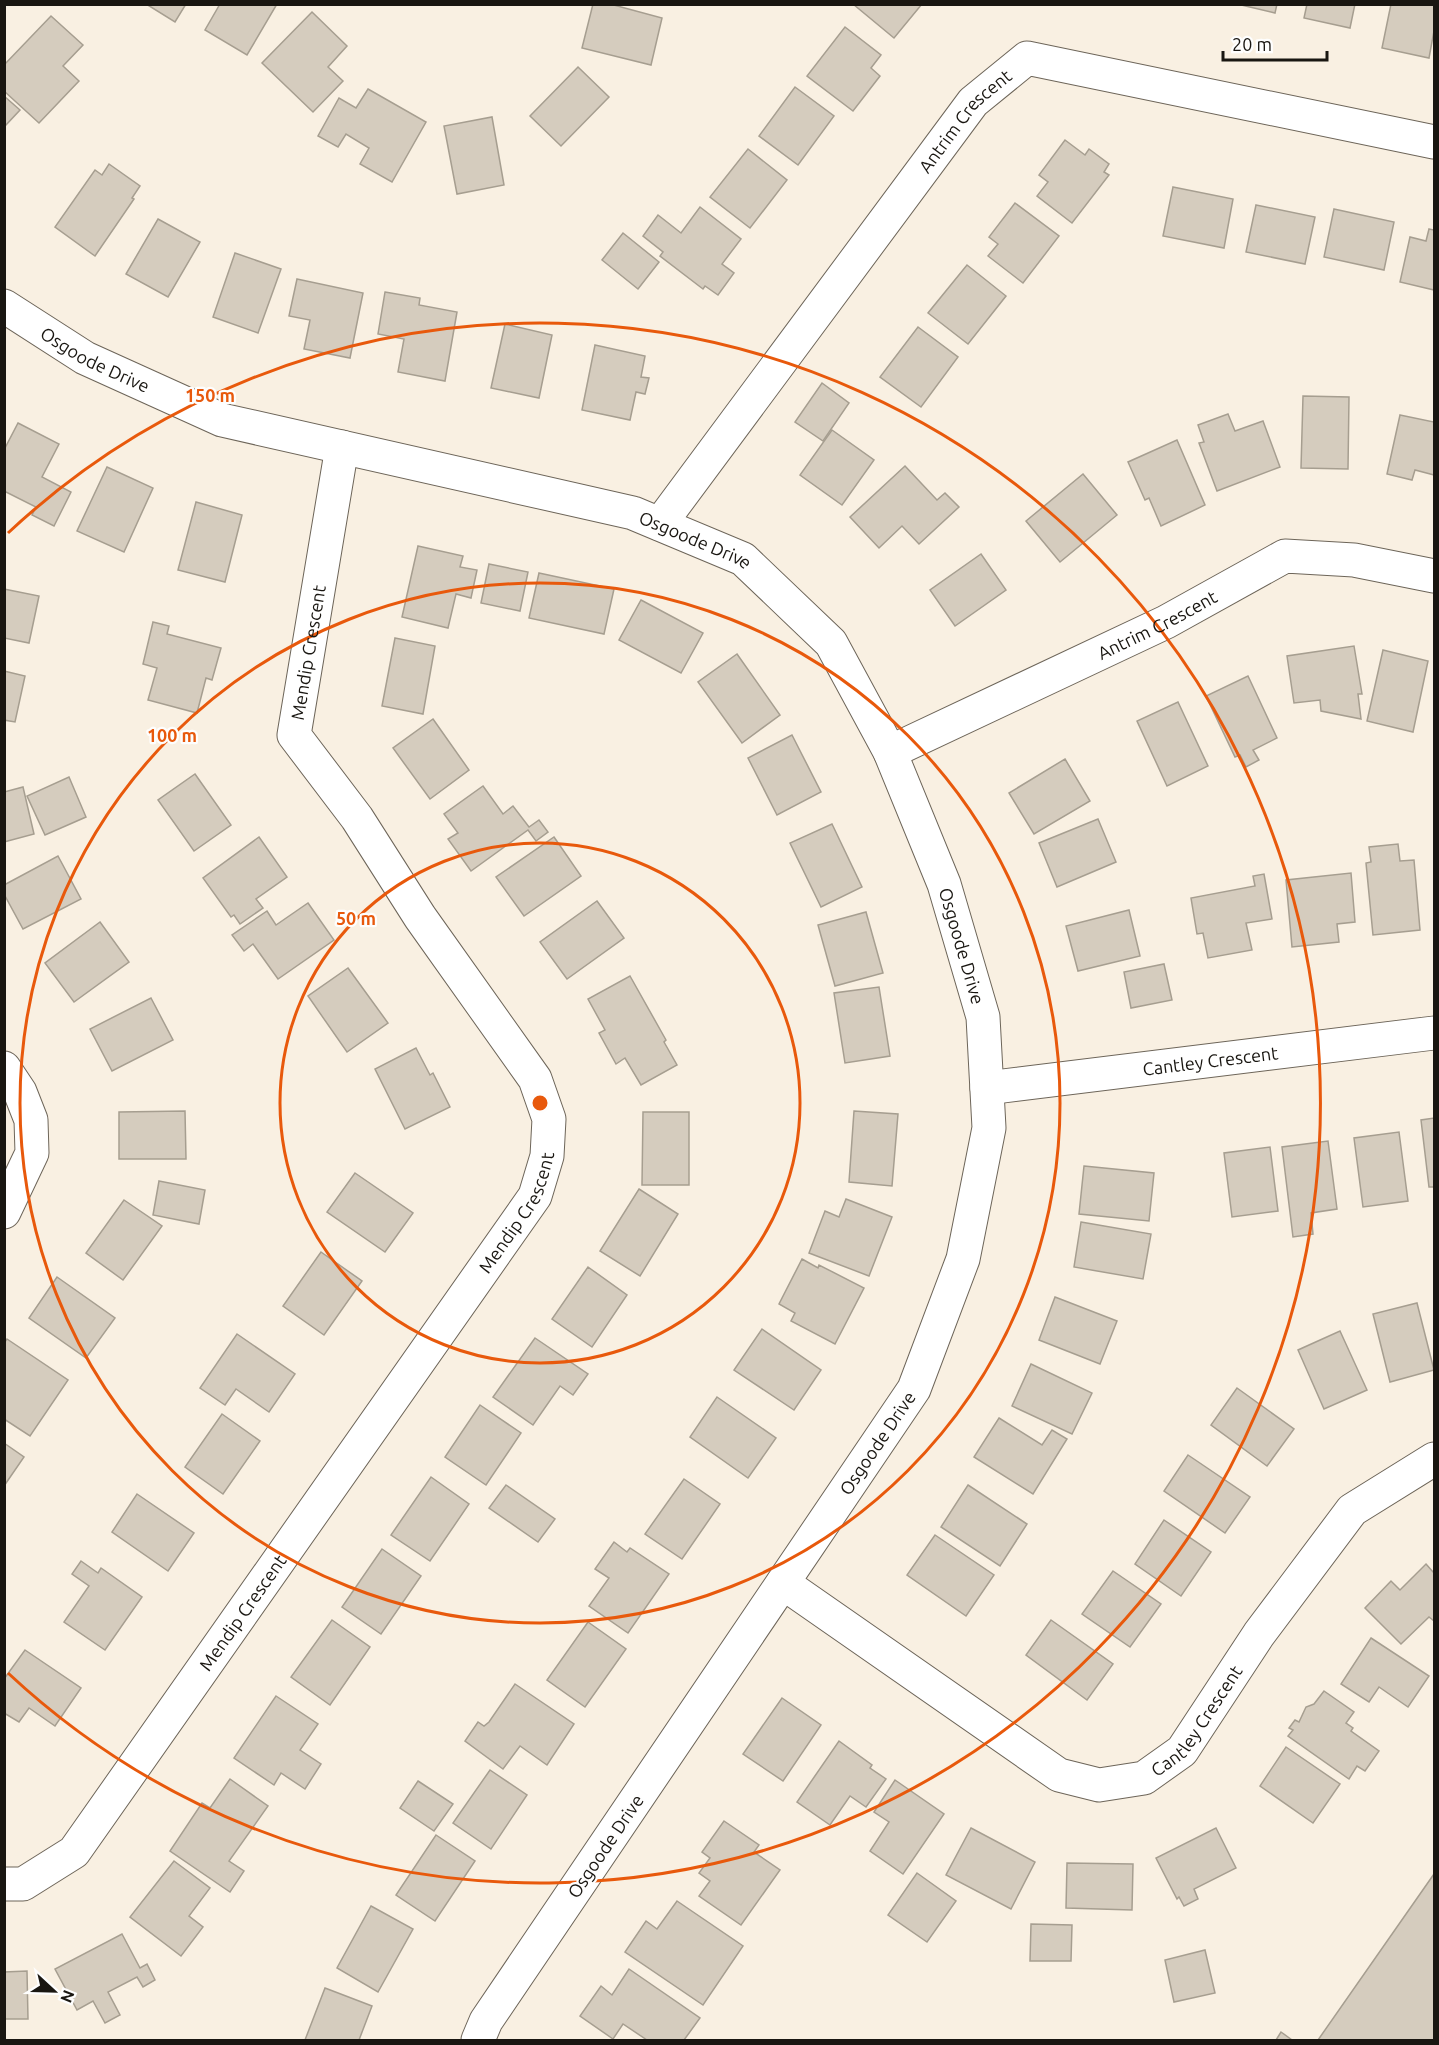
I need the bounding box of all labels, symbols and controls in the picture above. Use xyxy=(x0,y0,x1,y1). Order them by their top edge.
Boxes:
scale bar xyxy=(1223,24,1326,62)
text: 20 m xyxy=(1232,34,1272,54)
street label: Antrim Crescent xyxy=(914,65,1015,176)
street label: Osgoode Drive xyxy=(37,322,153,396)
text: 150 m xyxy=(185,385,235,405)
street label: Osgoode Drive xyxy=(636,507,756,572)
street label: Mendip Crescent xyxy=(287,583,329,722)
street label: Antrim Crescent xyxy=(1094,586,1220,663)
text: 100 m xyxy=(147,725,197,745)
street label: Osgoode Drive xyxy=(936,885,989,1006)
text: 50 m xyxy=(336,908,376,928)
street label: Cantley Crescent xyxy=(1141,1042,1279,1079)
centre of rings xyxy=(530,1093,550,1113)
street label: Mendip Crescent xyxy=(474,1152,557,1276)
street label: Osgoode Drive xyxy=(835,1388,919,1498)
street label: Mendip Crescent xyxy=(195,1551,290,1674)
street label: Cantley Crescent xyxy=(1147,1661,1246,1780)
street label: Osgoode Drive xyxy=(563,1791,647,1901)
north arrow xyxy=(24,1961,84,2021)
text: N xyxy=(57,1988,78,2006)

